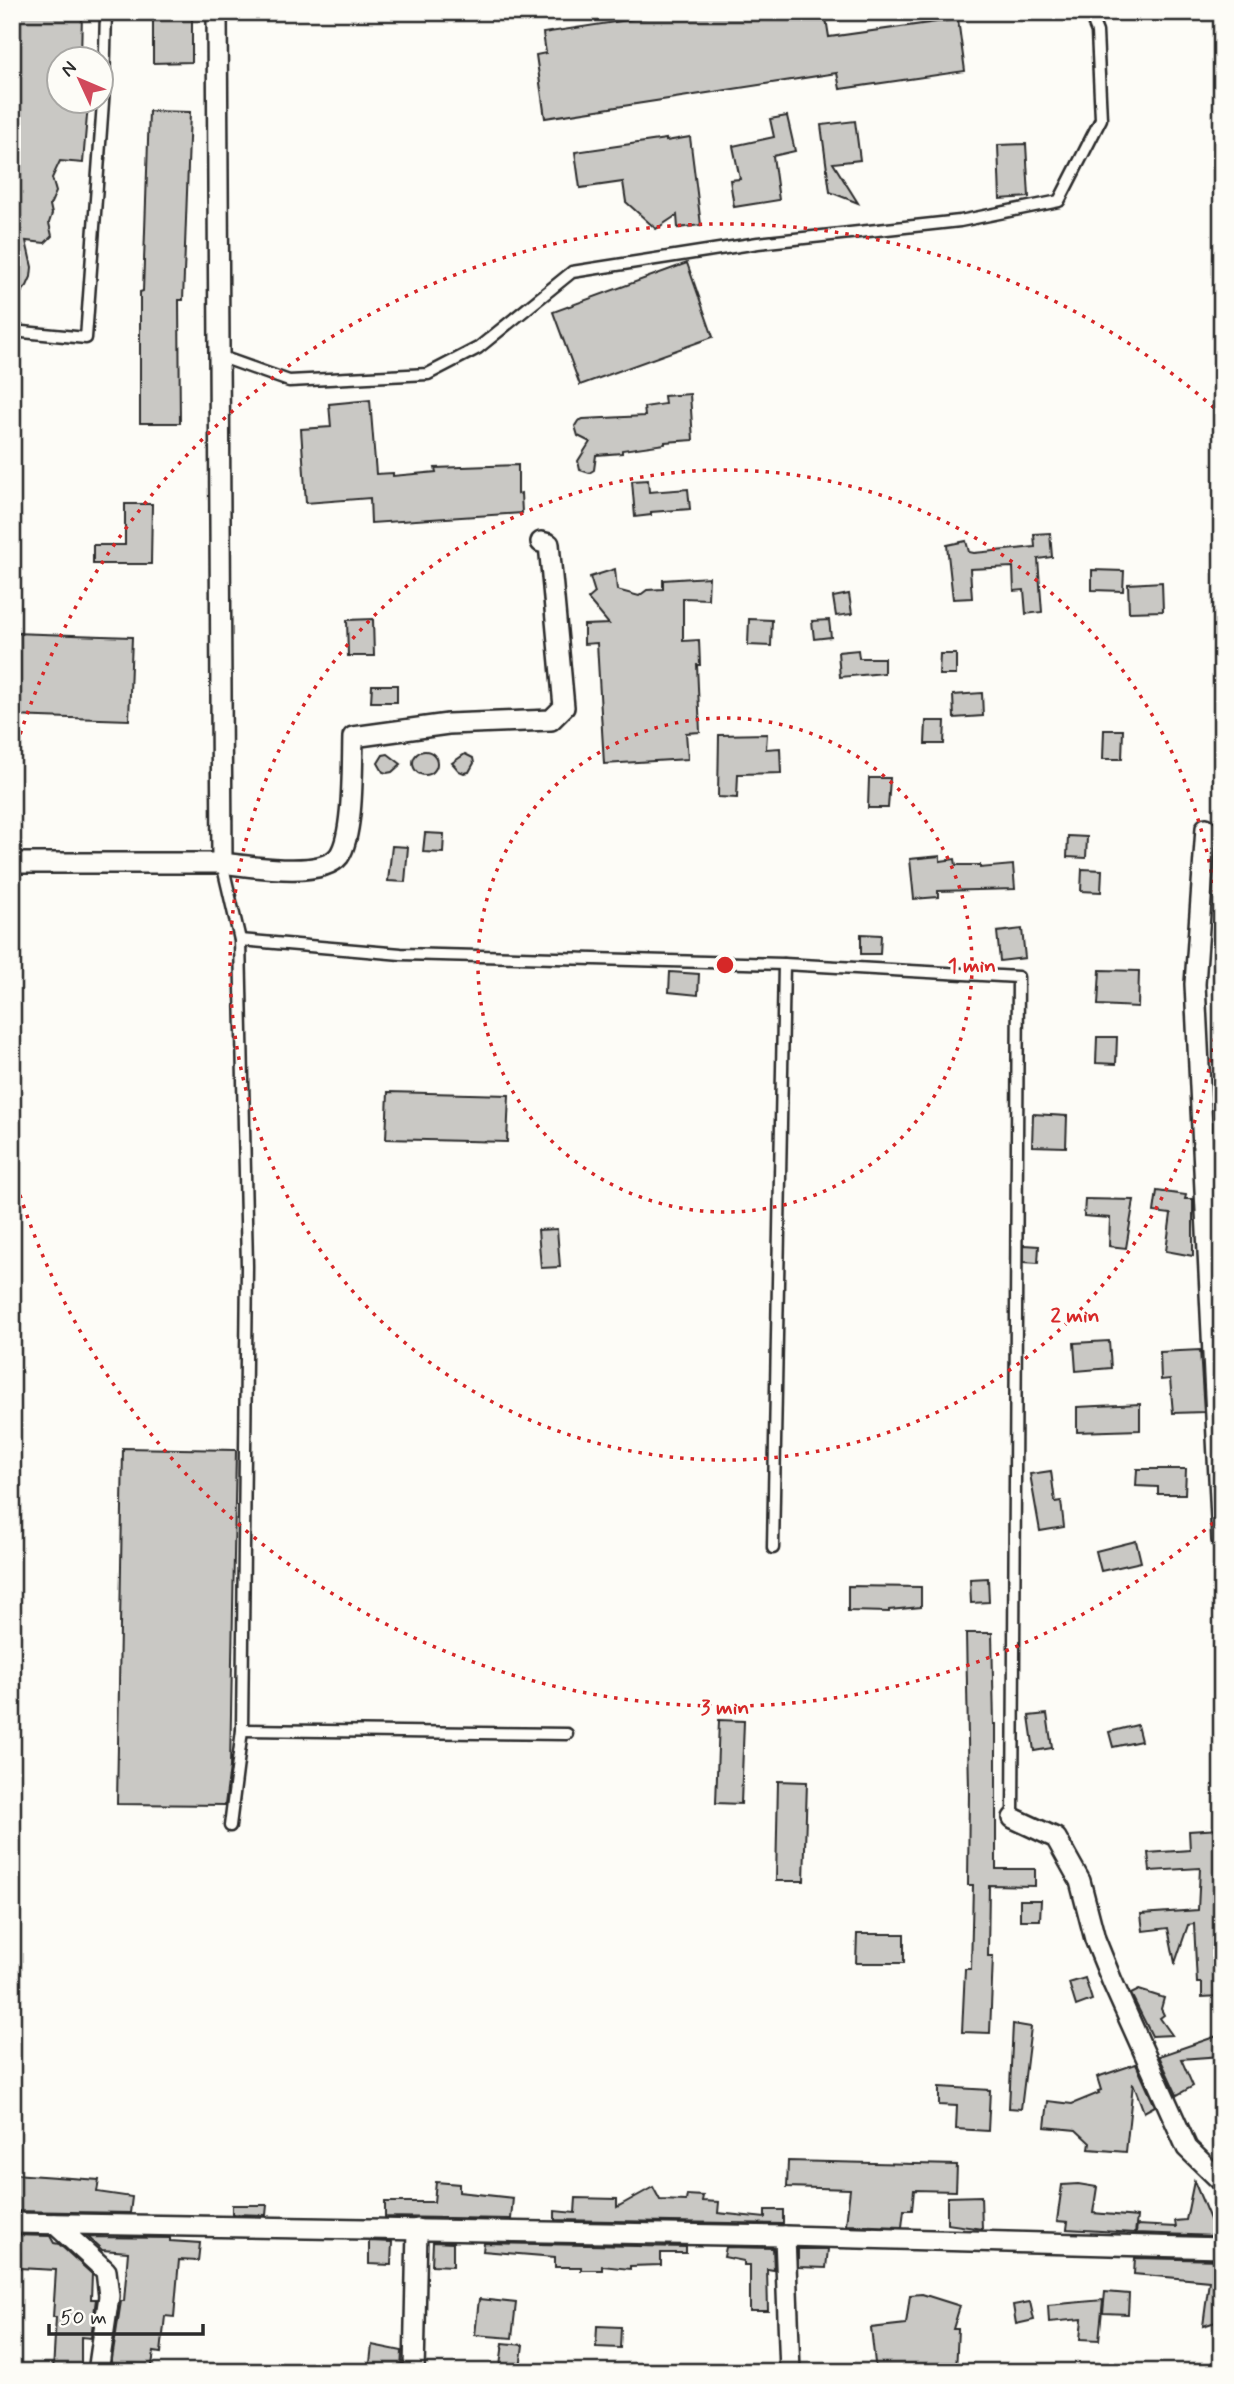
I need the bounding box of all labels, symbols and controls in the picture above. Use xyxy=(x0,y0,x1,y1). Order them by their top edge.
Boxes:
north arrow xyxy=(46,46,116,116)
text: N xyxy=(55,56,82,82)
text: 1 min xyxy=(948,952,996,980)
centre of rings xyxy=(713,953,737,977)
text: 2 min xyxy=(1050,1302,1100,1330)
text: 3 min xyxy=(701,1694,749,1722)
scale bar xyxy=(49,2293,203,2337)
text: 50 m xyxy=(60,2304,107,2332)

